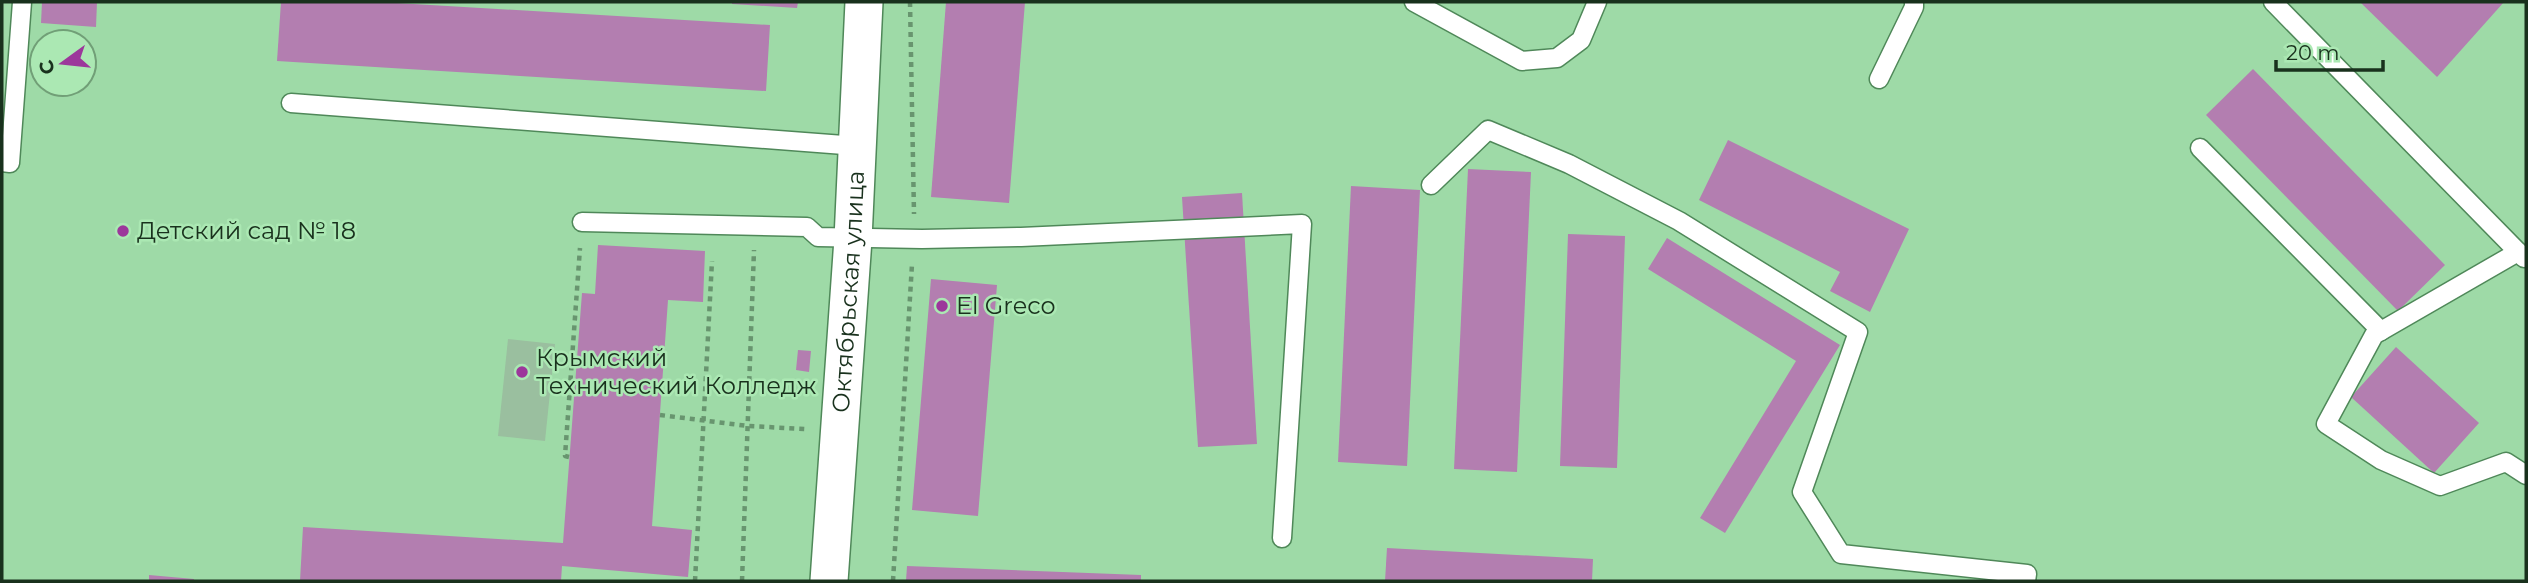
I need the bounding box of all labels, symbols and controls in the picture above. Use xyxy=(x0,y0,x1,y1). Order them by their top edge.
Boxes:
north arrow xyxy=(28,28,98,98)
scale bar xyxy=(2276,28,2383,72)
text: 20 m xyxy=(2286,40,2340,65)
text: С xyxy=(34,57,60,77)
street label: Октябрьская улица xyxy=(826,170,870,414)
place label: Детский сад № 18 xyxy=(137,216,356,245)
marker: Детский сад № 18 xyxy=(115,223,131,239)
place label: El Greco xyxy=(956,291,1056,320)
marker: El Greco xyxy=(934,298,950,314)
place label: Крымский Технический Колледж xyxy=(536,343,816,400)
marker: Крымский Технический Колледж xyxy=(514,364,530,380)

